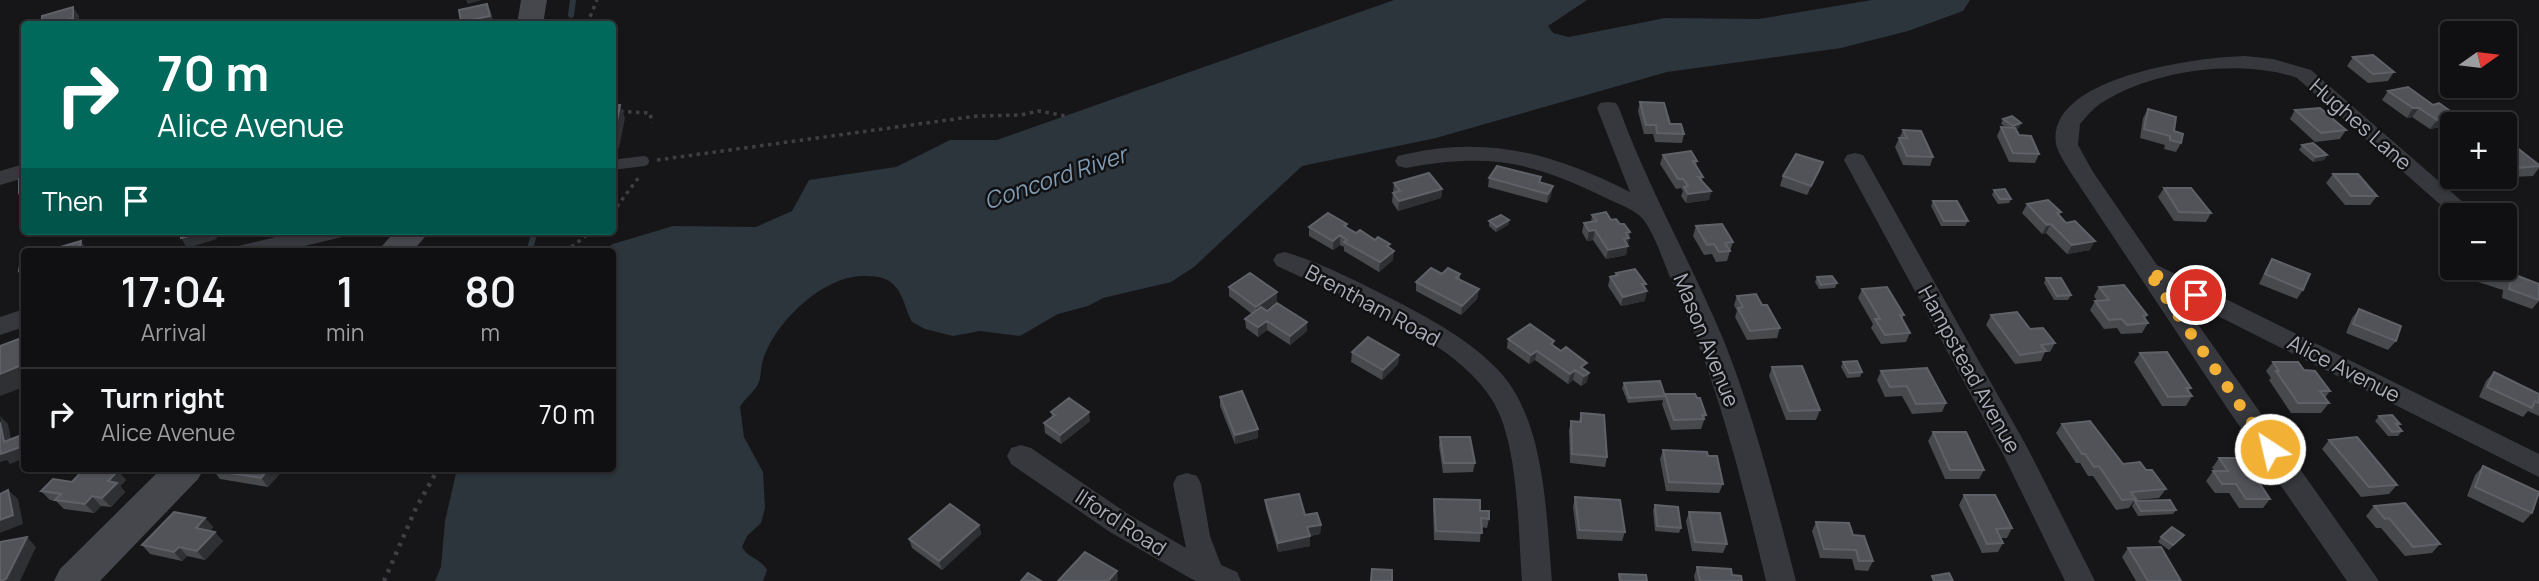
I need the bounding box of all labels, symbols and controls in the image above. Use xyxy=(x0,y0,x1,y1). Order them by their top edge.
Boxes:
north arrow xyxy=(2440,21,2516,98)
map controls xyxy=(2440,21,2517,280)
text: 70 m xyxy=(157,39,269,106)
icon: right xyxy=(42,49,133,140)
street label: Hughes Lane xyxy=(2304,72,2418,176)
text: Alice Avenue xyxy=(157,103,344,147)
button: + xyxy=(2440,112,2517,189)
water label: Concord River xyxy=(979,137,1133,216)
icon: arrive xyxy=(117,182,155,220)
text: Then xyxy=(42,183,103,219)
button: − xyxy=(2440,203,2517,280)
street label: Brentham Road xyxy=(1301,258,1445,352)
text: 17:04 xyxy=(121,262,226,320)
text: 1 xyxy=(336,262,354,320)
text: 80 xyxy=(464,262,516,320)
pin xyxy=(2166,265,2226,325)
street label: Mason Avenue xyxy=(1668,269,1746,411)
icon: arrive xyxy=(2177,276,2215,314)
street label: Hampstead Avenue xyxy=(1912,280,2028,458)
text: Arrival xyxy=(141,316,206,348)
text: min xyxy=(326,316,365,348)
text: m xyxy=(480,316,500,348)
street label: Alice Avenue xyxy=(2283,328,2405,408)
text: Turn right xyxy=(101,380,225,416)
icon: right xyxy=(42,395,80,433)
text: 70 m xyxy=(539,396,595,432)
position arrow xyxy=(2233,412,2307,486)
text: Alice Avenue xyxy=(101,416,235,448)
street label: Ilford Road xyxy=(1070,482,1172,562)

